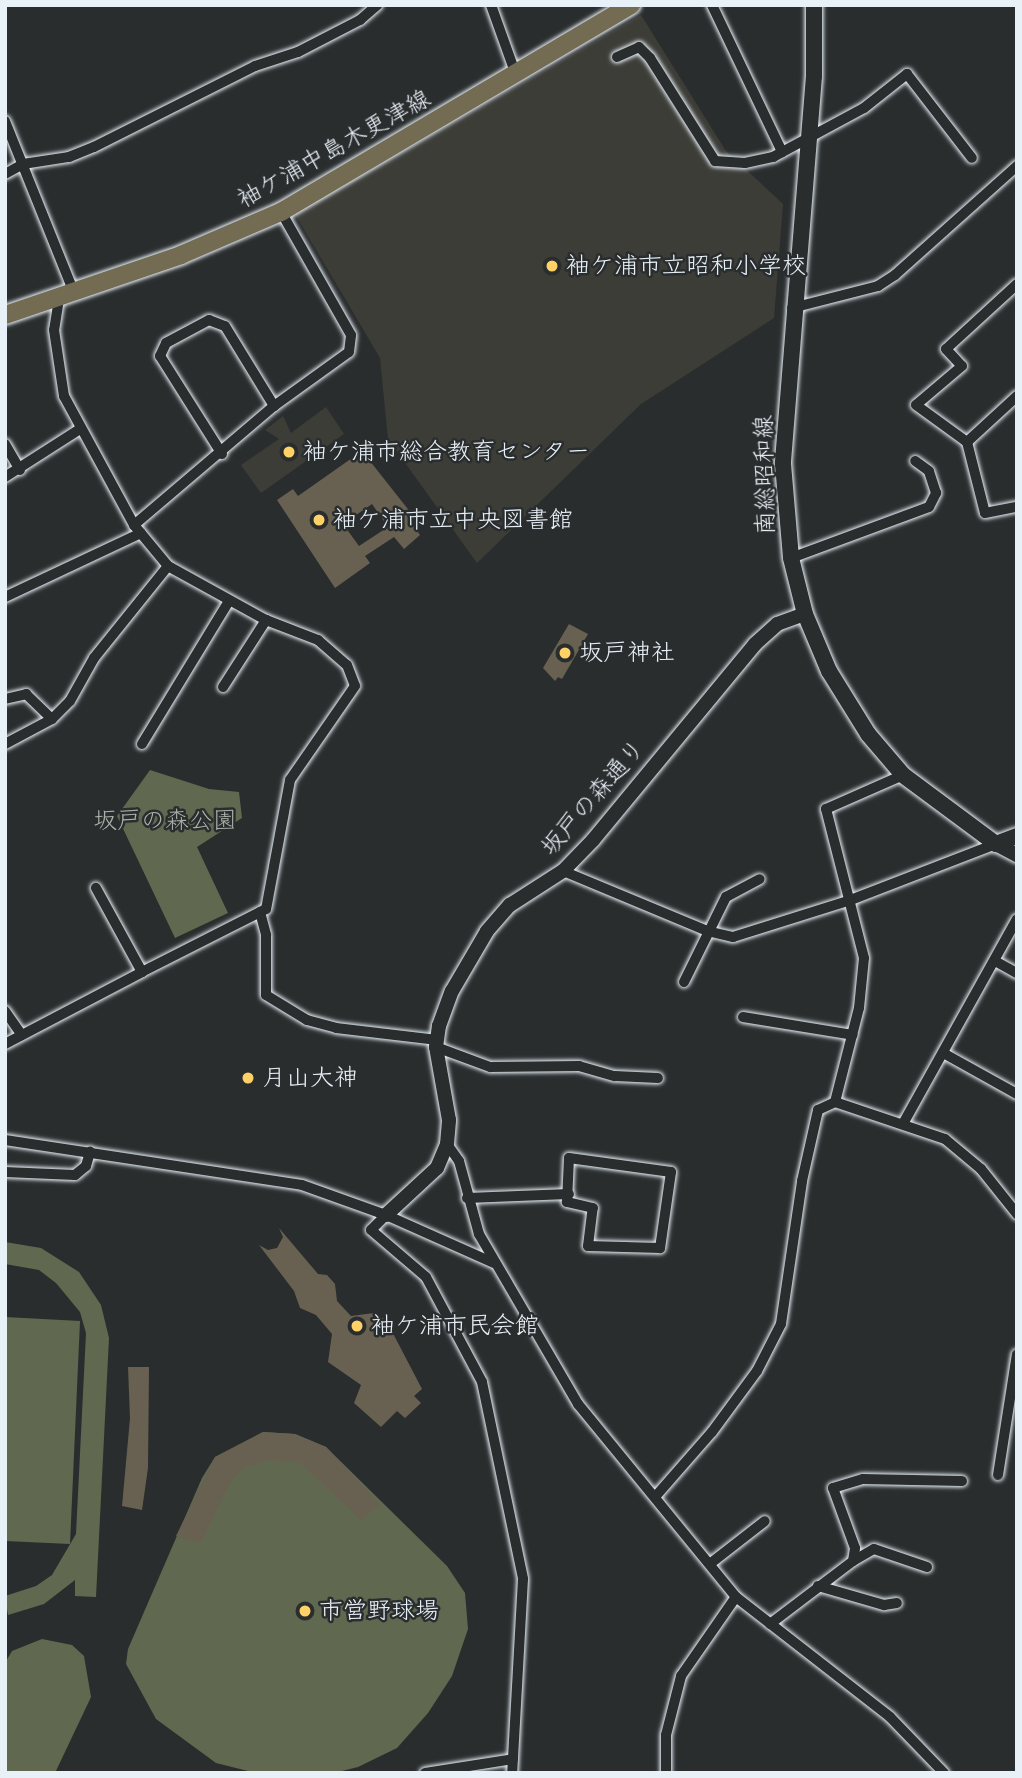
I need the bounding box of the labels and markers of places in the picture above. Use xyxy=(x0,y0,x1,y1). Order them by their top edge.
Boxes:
place label: 袖ケ浦市立昭和小学校 xyxy=(566,252,806,280)
marker: 袖ケ浦市立昭和小学校 xyxy=(544,258,560,274)
place label: 袖ケ浦市総合教育センター xyxy=(303,438,591,466)
marker: 袖ケ浦市総合教育センター xyxy=(281,444,297,460)
place label: 袖ケ浦市立中央図書館 xyxy=(333,506,573,534)
marker: 袖ケ浦市立中央図書館 xyxy=(311,512,327,528)
place label: 坂戸神社 xyxy=(579,639,675,667)
marker: 坂戸神社 xyxy=(557,645,573,661)
place label: 月山大神 xyxy=(262,1064,358,1092)
marker: 月山大神 xyxy=(240,1070,256,1086)
place label: 袖ケ浦市民会館 xyxy=(371,1312,539,1340)
marker: 袖ケ浦市民会館 xyxy=(349,1318,365,1334)
place label: 市営野球場 xyxy=(319,1597,439,1625)
marker: 市営野球場 xyxy=(297,1603,313,1619)

